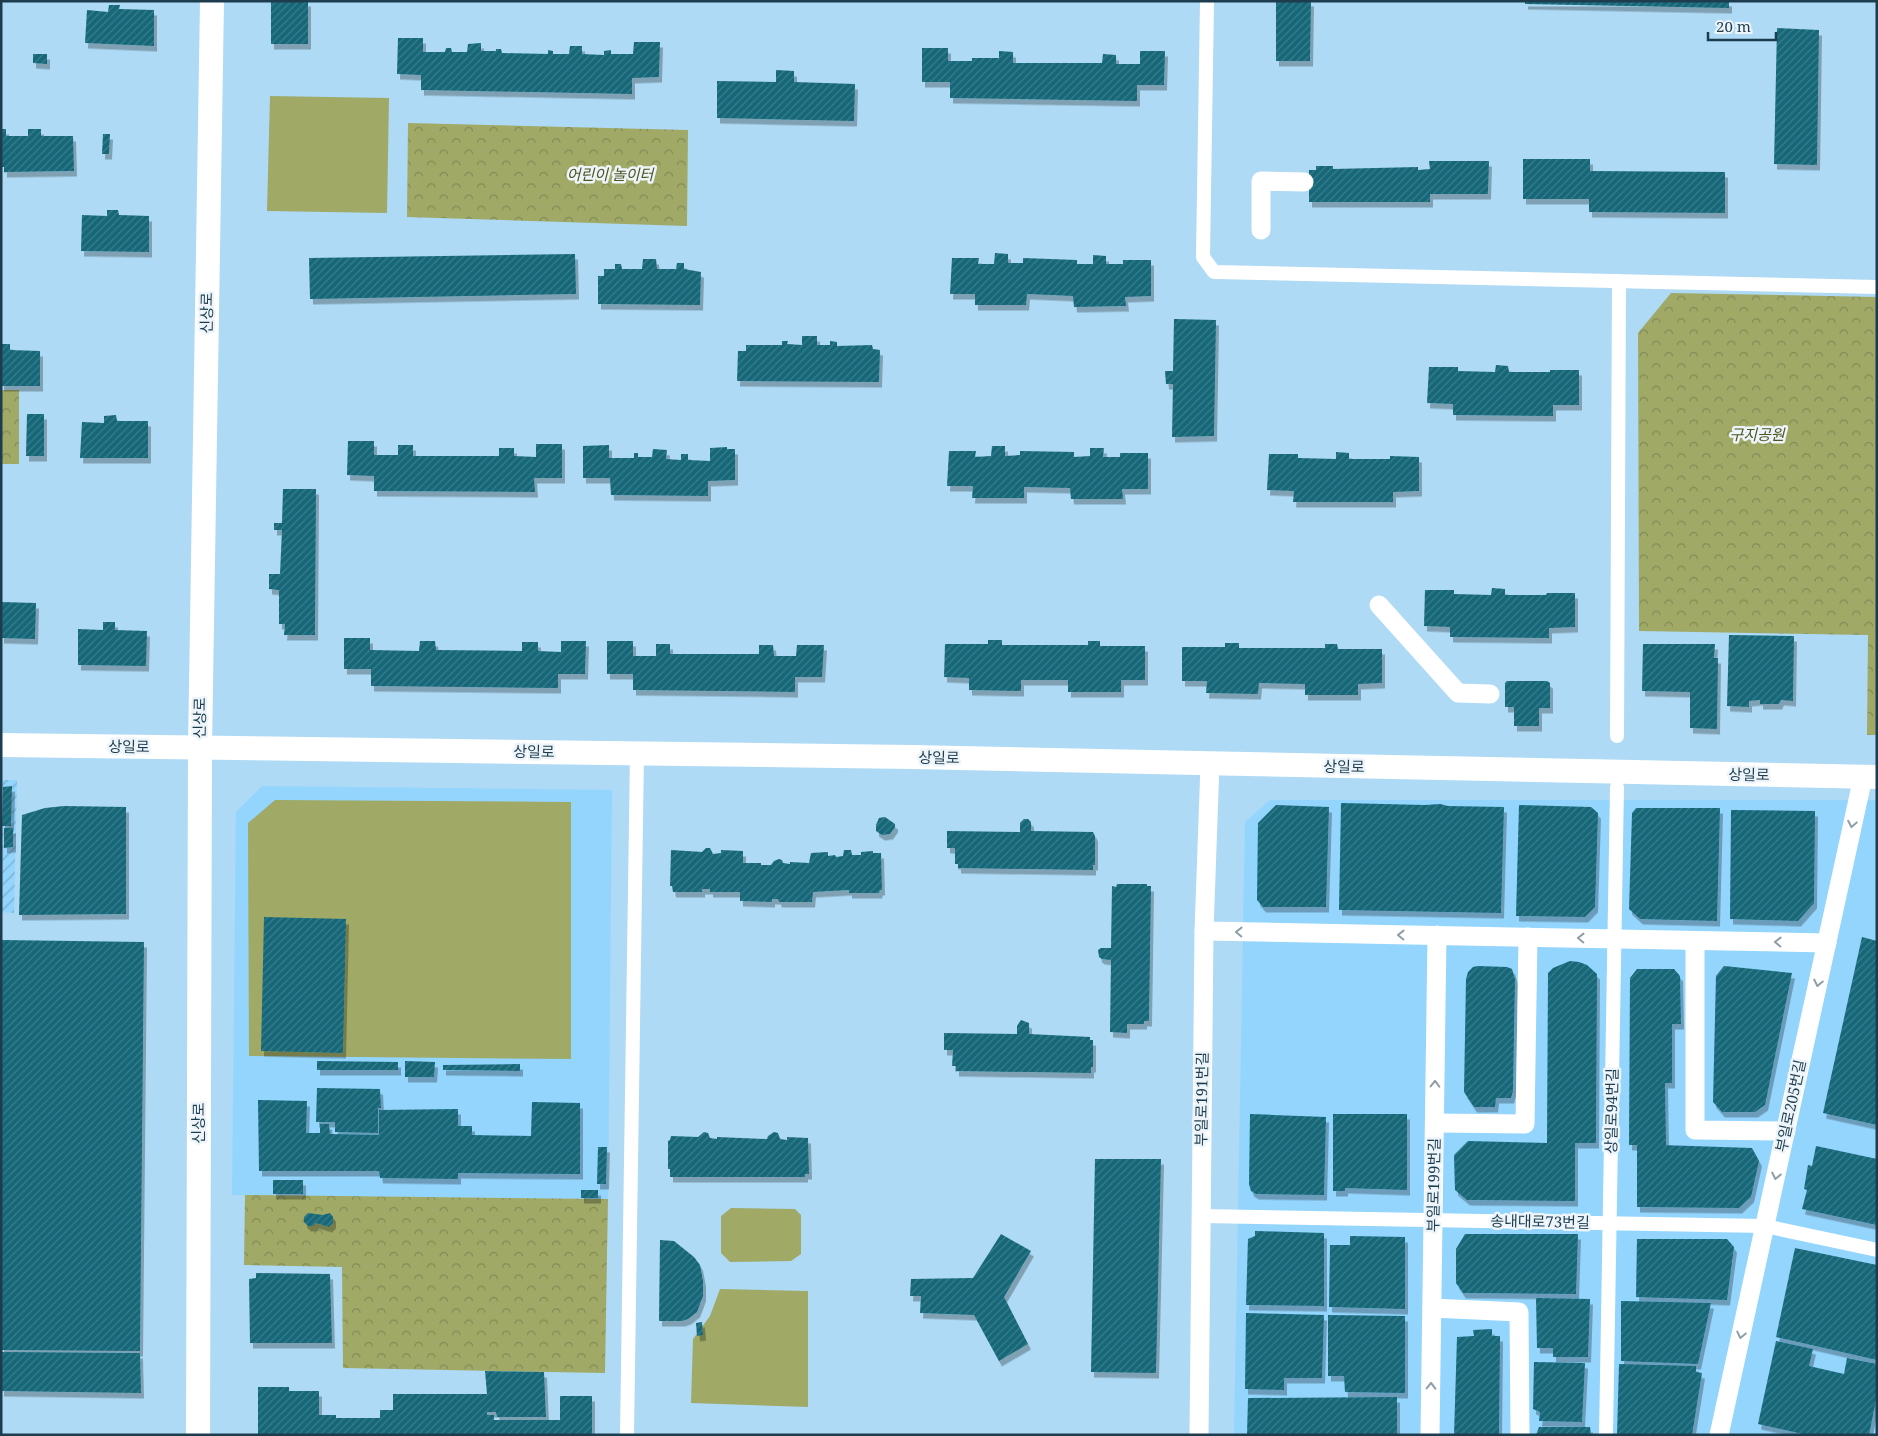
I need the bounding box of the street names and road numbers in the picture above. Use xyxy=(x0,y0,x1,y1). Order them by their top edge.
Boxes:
street label: 신상로 xyxy=(196,292,216,334)
street label: 신상로 xyxy=(189,697,209,739)
street label: 상일로 xyxy=(108,736,150,756)
street label: 상일로 xyxy=(513,741,555,761)
street label: 상일로 xyxy=(918,747,960,767)
street label: 상일로 xyxy=(1323,756,1365,776)
street label: 상일로 xyxy=(1728,764,1770,784)
street label: 부일로191번길 xyxy=(1190,1052,1212,1146)
street label: 부일로205번길 xyxy=(1770,1058,1810,1154)
street label: 상일로94번길 xyxy=(1600,1068,1622,1154)
street label: 신상로 xyxy=(188,1102,208,1144)
street label: 부일로199번길 xyxy=(1422,1138,1444,1232)
street label: 송내대로73번길 xyxy=(1490,1210,1590,1232)

